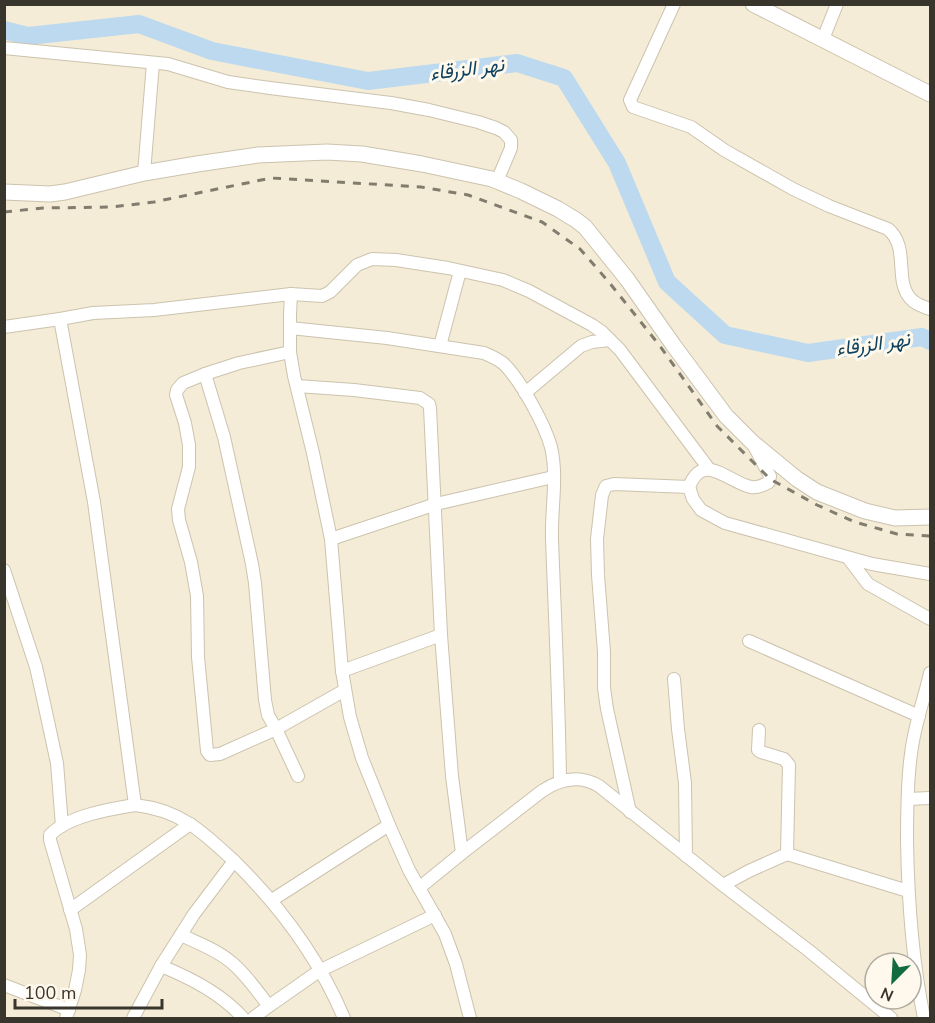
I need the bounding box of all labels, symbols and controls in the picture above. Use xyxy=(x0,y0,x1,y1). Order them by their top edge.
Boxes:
water label: نهر الزرقاء xyxy=(428,51,507,87)
water label: نهر الزرقاء xyxy=(834,325,913,363)
north arrow xyxy=(863,951,923,1011)
scale bar xyxy=(15,972,162,1010)
text: 100 m xyxy=(24,981,76,1005)
text: N xyxy=(877,981,897,1006)

